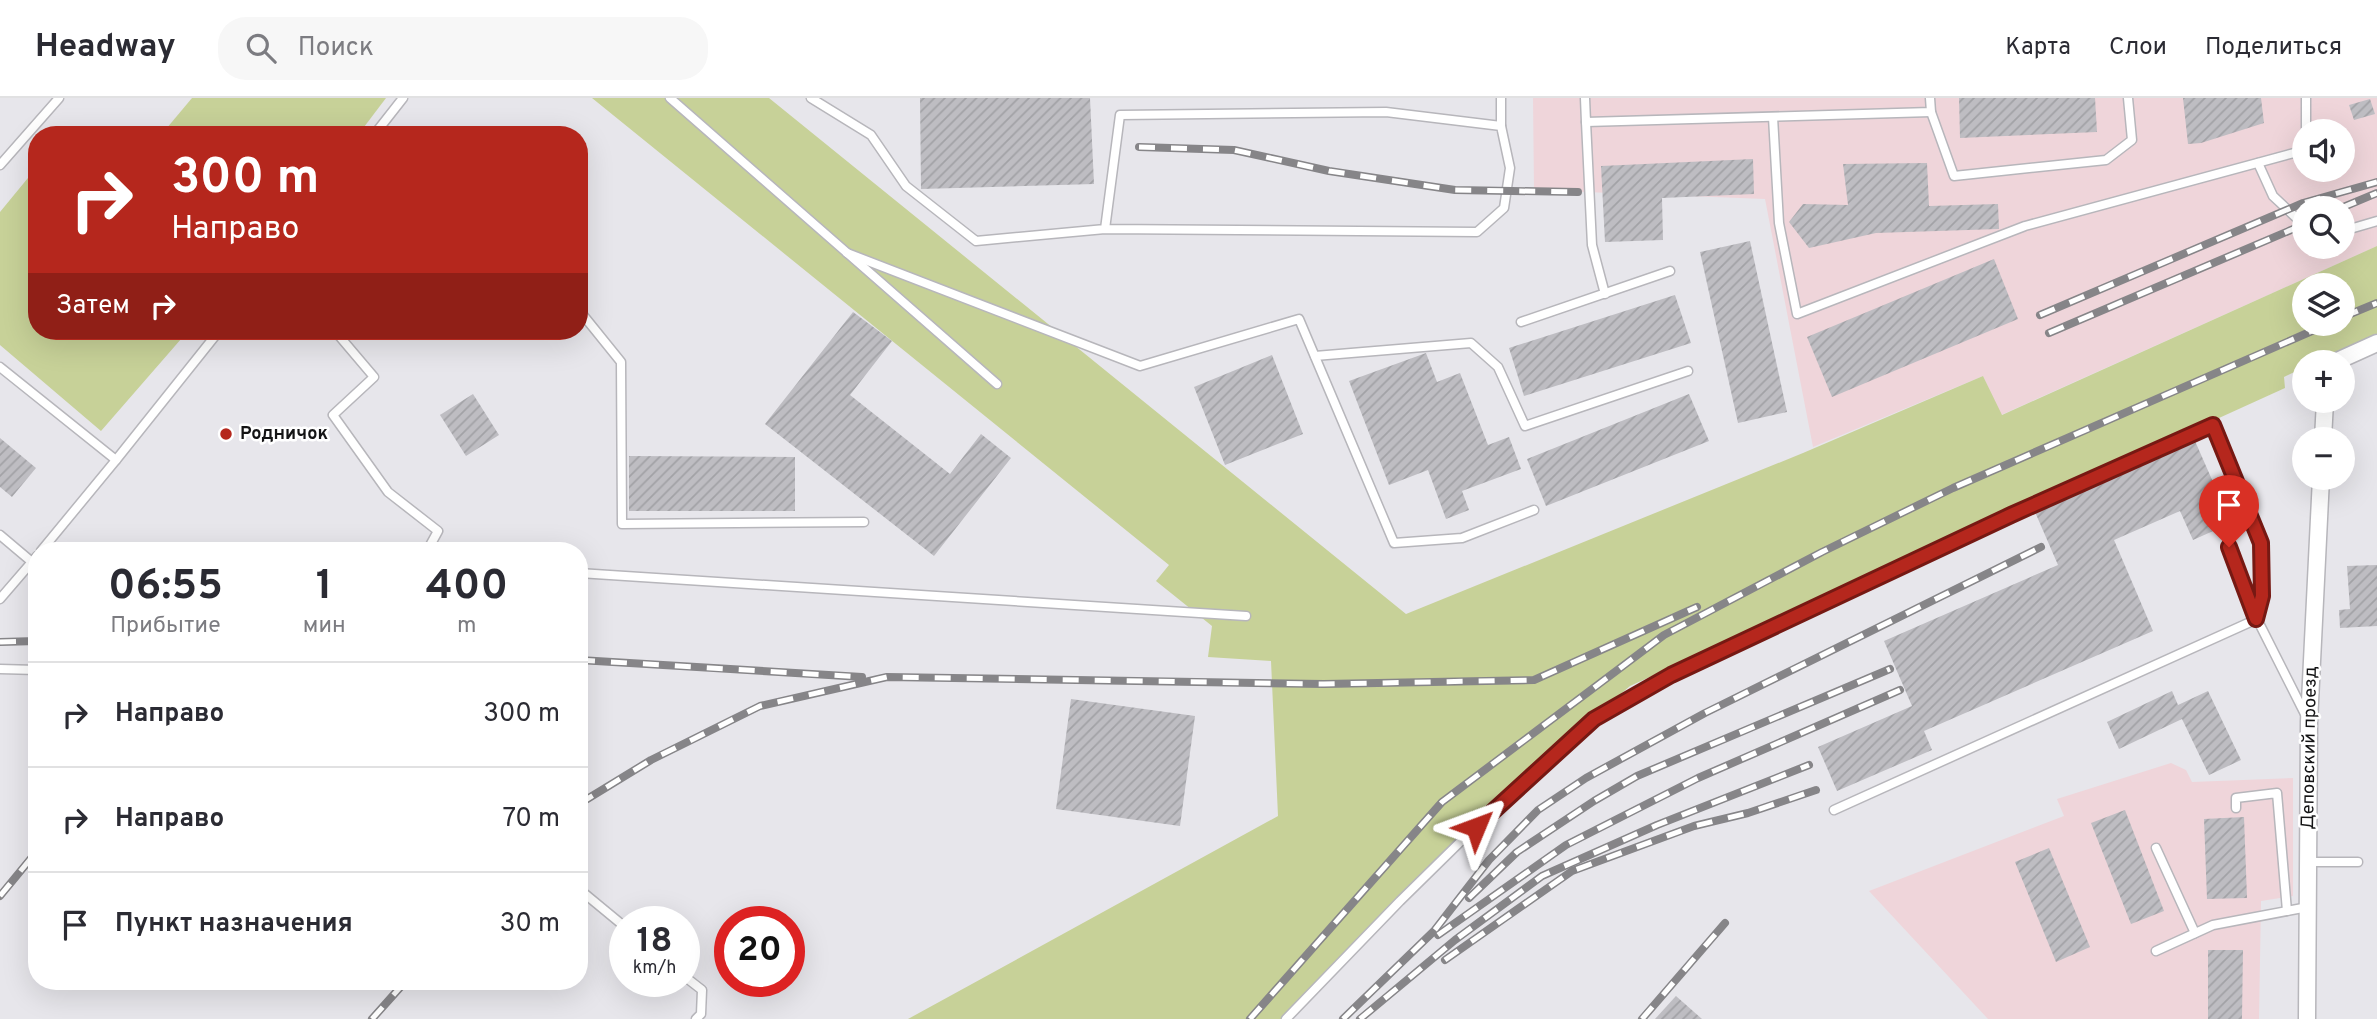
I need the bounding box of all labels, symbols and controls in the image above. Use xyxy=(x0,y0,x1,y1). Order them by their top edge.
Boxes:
search box xyxy=(218,17,708,80)
text: Headway xyxy=(35,27,176,69)
icon: search xyxy=(242,29,280,67)
text: Поиск xyxy=(298,32,374,65)
text: Карта xyxy=(2005,33,2071,63)
text: Слои xyxy=(2109,33,2167,63)
text: Поделиться xyxy=(2205,33,2342,63)
map controls xyxy=(2292,119,2355,490)
button: sound xyxy=(2292,119,2355,182)
text: 300 m xyxy=(171,149,319,211)
icon: right xyxy=(56,154,147,245)
button: search xyxy=(2292,196,2355,259)
text: Направо xyxy=(171,210,299,250)
button: layers xyxy=(2292,273,2355,336)
icon: right xyxy=(144,287,182,325)
text: Затем xyxy=(56,290,130,323)
button: + xyxy=(2292,350,2355,413)
place label: Родничок xyxy=(240,423,328,446)
marker: Родничок xyxy=(218,426,234,442)
button: − xyxy=(2292,427,2355,490)
pin xyxy=(2199,475,2259,547)
icon: arrive xyxy=(2210,486,2248,524)
text: 06:55 xyxy=(108,561,223,614)
text: 1 xyxy=(316,561,333,614)
text: 400 xyxy=(426,561,508,614)
text: Прибытие xyxy=(110,612,221,641)
text: мин xyxy=(303,612,346,641)
text: m xyxy=(457,612,477,641)
street label: Деповский проезд xyxy=(2297,666,2323,830)
icon: right xyxy=(56,696,94,734)
text: Направо xyxy=(115,698,224,731)
text: 300 m xyxy=(483,698,560,731)
position arrow xyxy=(1439,790,1513,864)
icon: right xyxy=(56,801,94,839)
text: Направо xyxy=(115,803,224,836)
text: 70 m xyxy=(502,803,560,836)
icon: arrive xyxy=(56,906,94,944)
speed limit sign: 20 xyxy=(714,906,805,997)
text: Пункт назначения xyxy=(115,908,353,941)
text: 30 m xyxy=(500,908,560,941)
text: 18 xyxy=(636,920,673,964)
text: km/h xyxy=(633,957,676,980)

